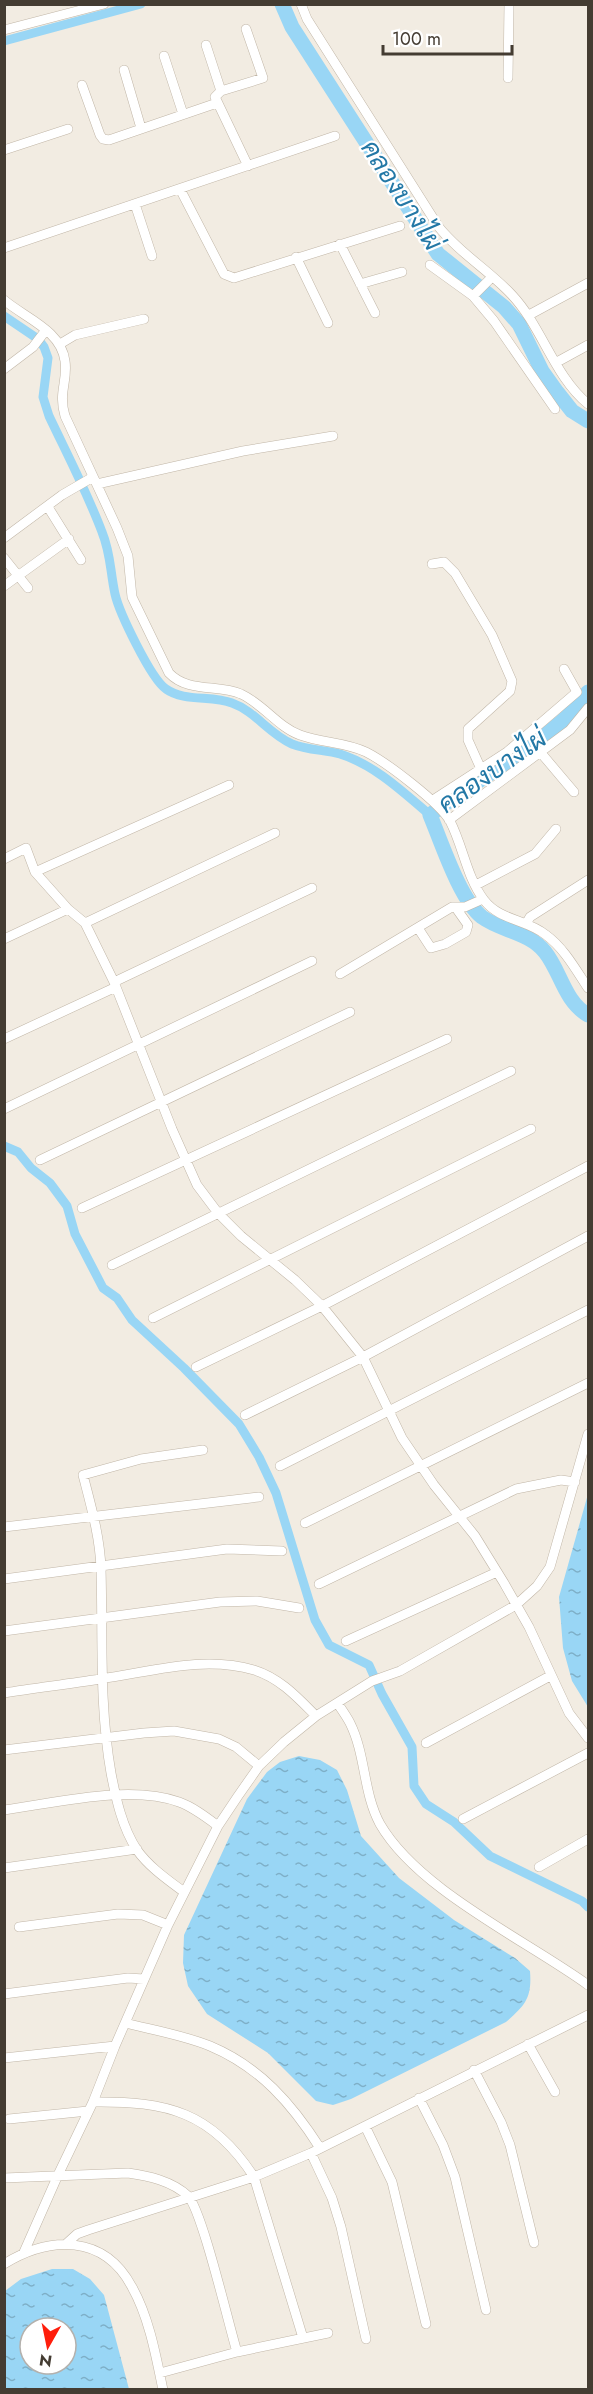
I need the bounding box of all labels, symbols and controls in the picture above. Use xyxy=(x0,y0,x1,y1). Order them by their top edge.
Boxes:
scale bar xyxy=(383,18,512,56)
text: 100 m xyxy=(392,26,441,52)
water label: คลองบางไผ่ xyxy=(352,132,453,260)
water label: คลองบางไผ่ xyxy=(430,718,556,823)
north arrow xyxy=(18,2316,78,2376)
text: N xyxy=(38,2348,54,2373)

